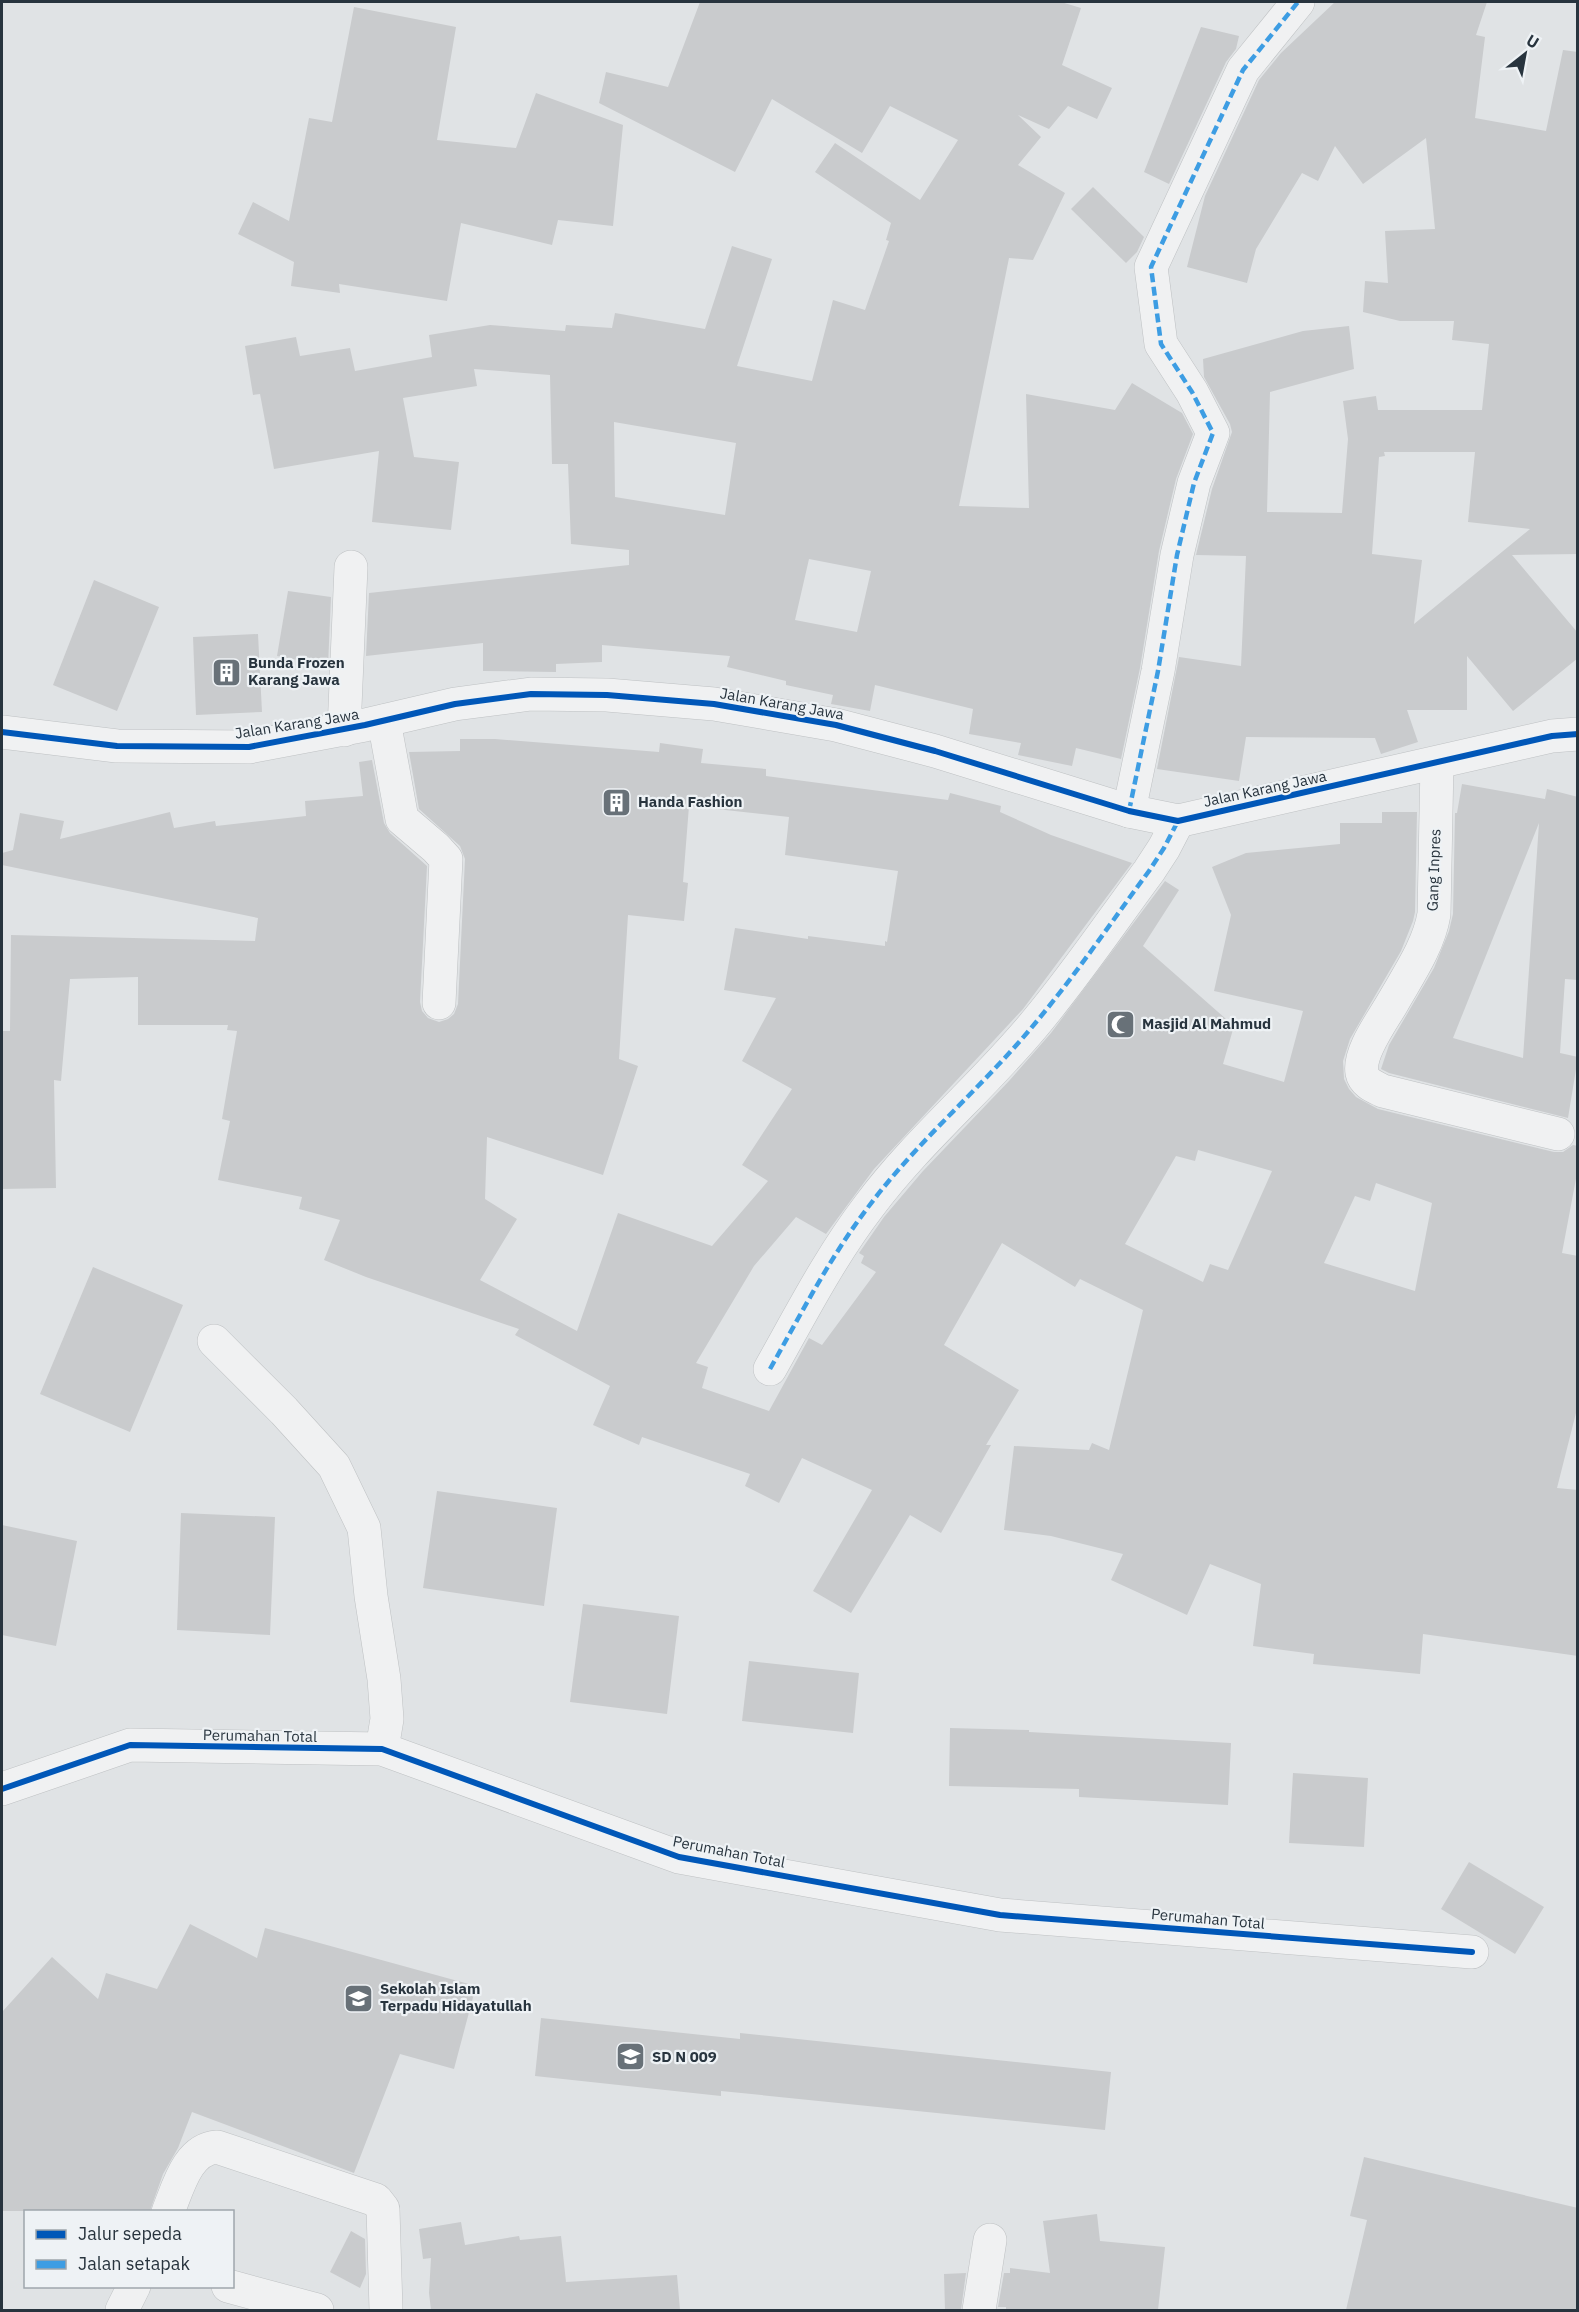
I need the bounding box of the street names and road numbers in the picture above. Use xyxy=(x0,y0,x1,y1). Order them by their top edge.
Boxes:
street label: Jalan Karang Jawa xyxy=(719,683,846,724)
street label: Jalan Karang Jawa xyxy=(233,704,360,743)
street label: Jalan Karang Jawa xyxy=(1202,766,1328,811)
street label: Gang Inpres xyxy=(1423,828,1444,912)
street label: Perumahan Total xyxy=(203,1725,317,1746)
street label: Perumahan Total xyxy=(671,1831,787,1872)
street label: Perumahan Total xyxy=(1150,1904,1266,1933)

